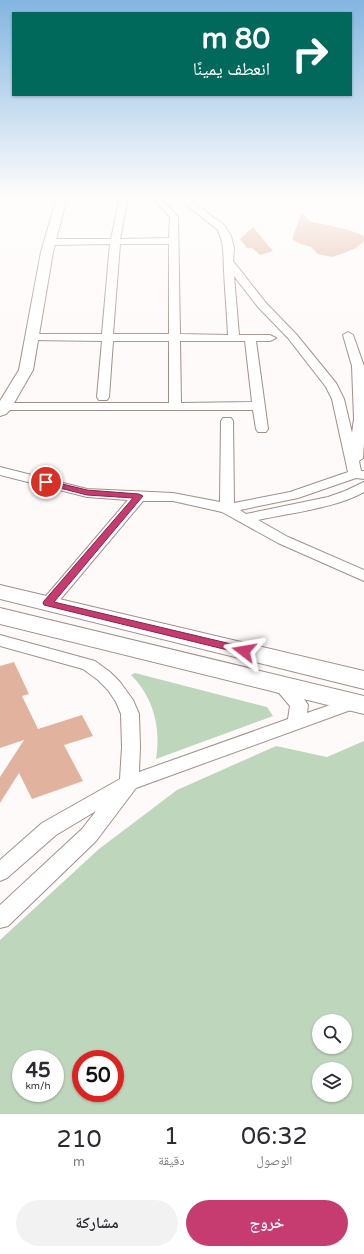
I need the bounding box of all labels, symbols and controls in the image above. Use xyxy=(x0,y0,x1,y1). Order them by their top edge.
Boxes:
text: 80 m xyxy=(202,22,270,56)
icon: right xyxy=(284,28,336,80)
text: انعطف يمينًا xyxy=(193,58,270,80)
pin xyxy=(29,465,63,499)
icon: arrive xyxy=(35,471,57,493)
position arrow xyxy=(223,630,265,672)
map controls xyxy=(312,1014,352,1102)
button: search xyxy=(312,1014,352,1054)
speed limit sign: 50 xyxy=(72,1050,124,1102)
text: 45 xyxy=(25,1059,51,1083)
button: layers xyxy=(312,1062,352,1102)
text: km/h xyxy=(25,1080,51,1092)
text: 1 xyxy=(164,1122,179,1151)
text: 06:32 xyxy=(241,1122,308,1151)
text: 210 xyxy=(56,1125,102,1154)
text: دقيقة xyxy=(158,1153,185,1169)
text: الوصول xyxy=(256,1153,292,1169)
text: m xyxy=(73,1154,85,1170)
button: مشاركة xyxy=(16,1200,178,1246)
button: خروج xyxy=(186,1200,348,1246)

